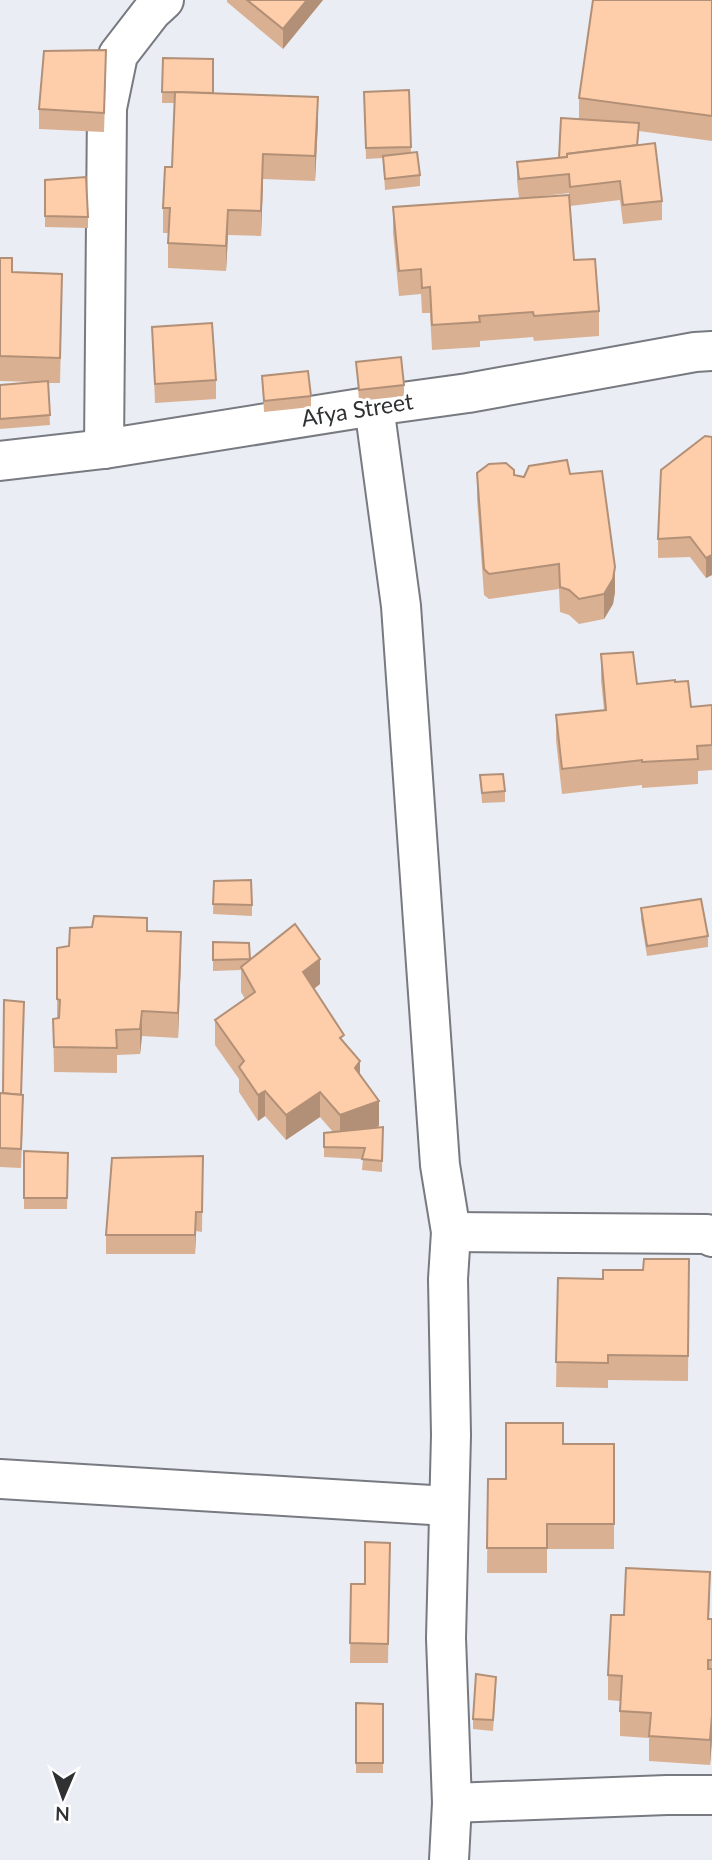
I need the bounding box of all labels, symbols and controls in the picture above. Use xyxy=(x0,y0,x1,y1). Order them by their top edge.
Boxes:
street label: Afya Street xyxy=(299,386,416,432)
north arrow xyxy=(28,1762,98,1832)
text: N xyxy=(55,1803,70,1826)

